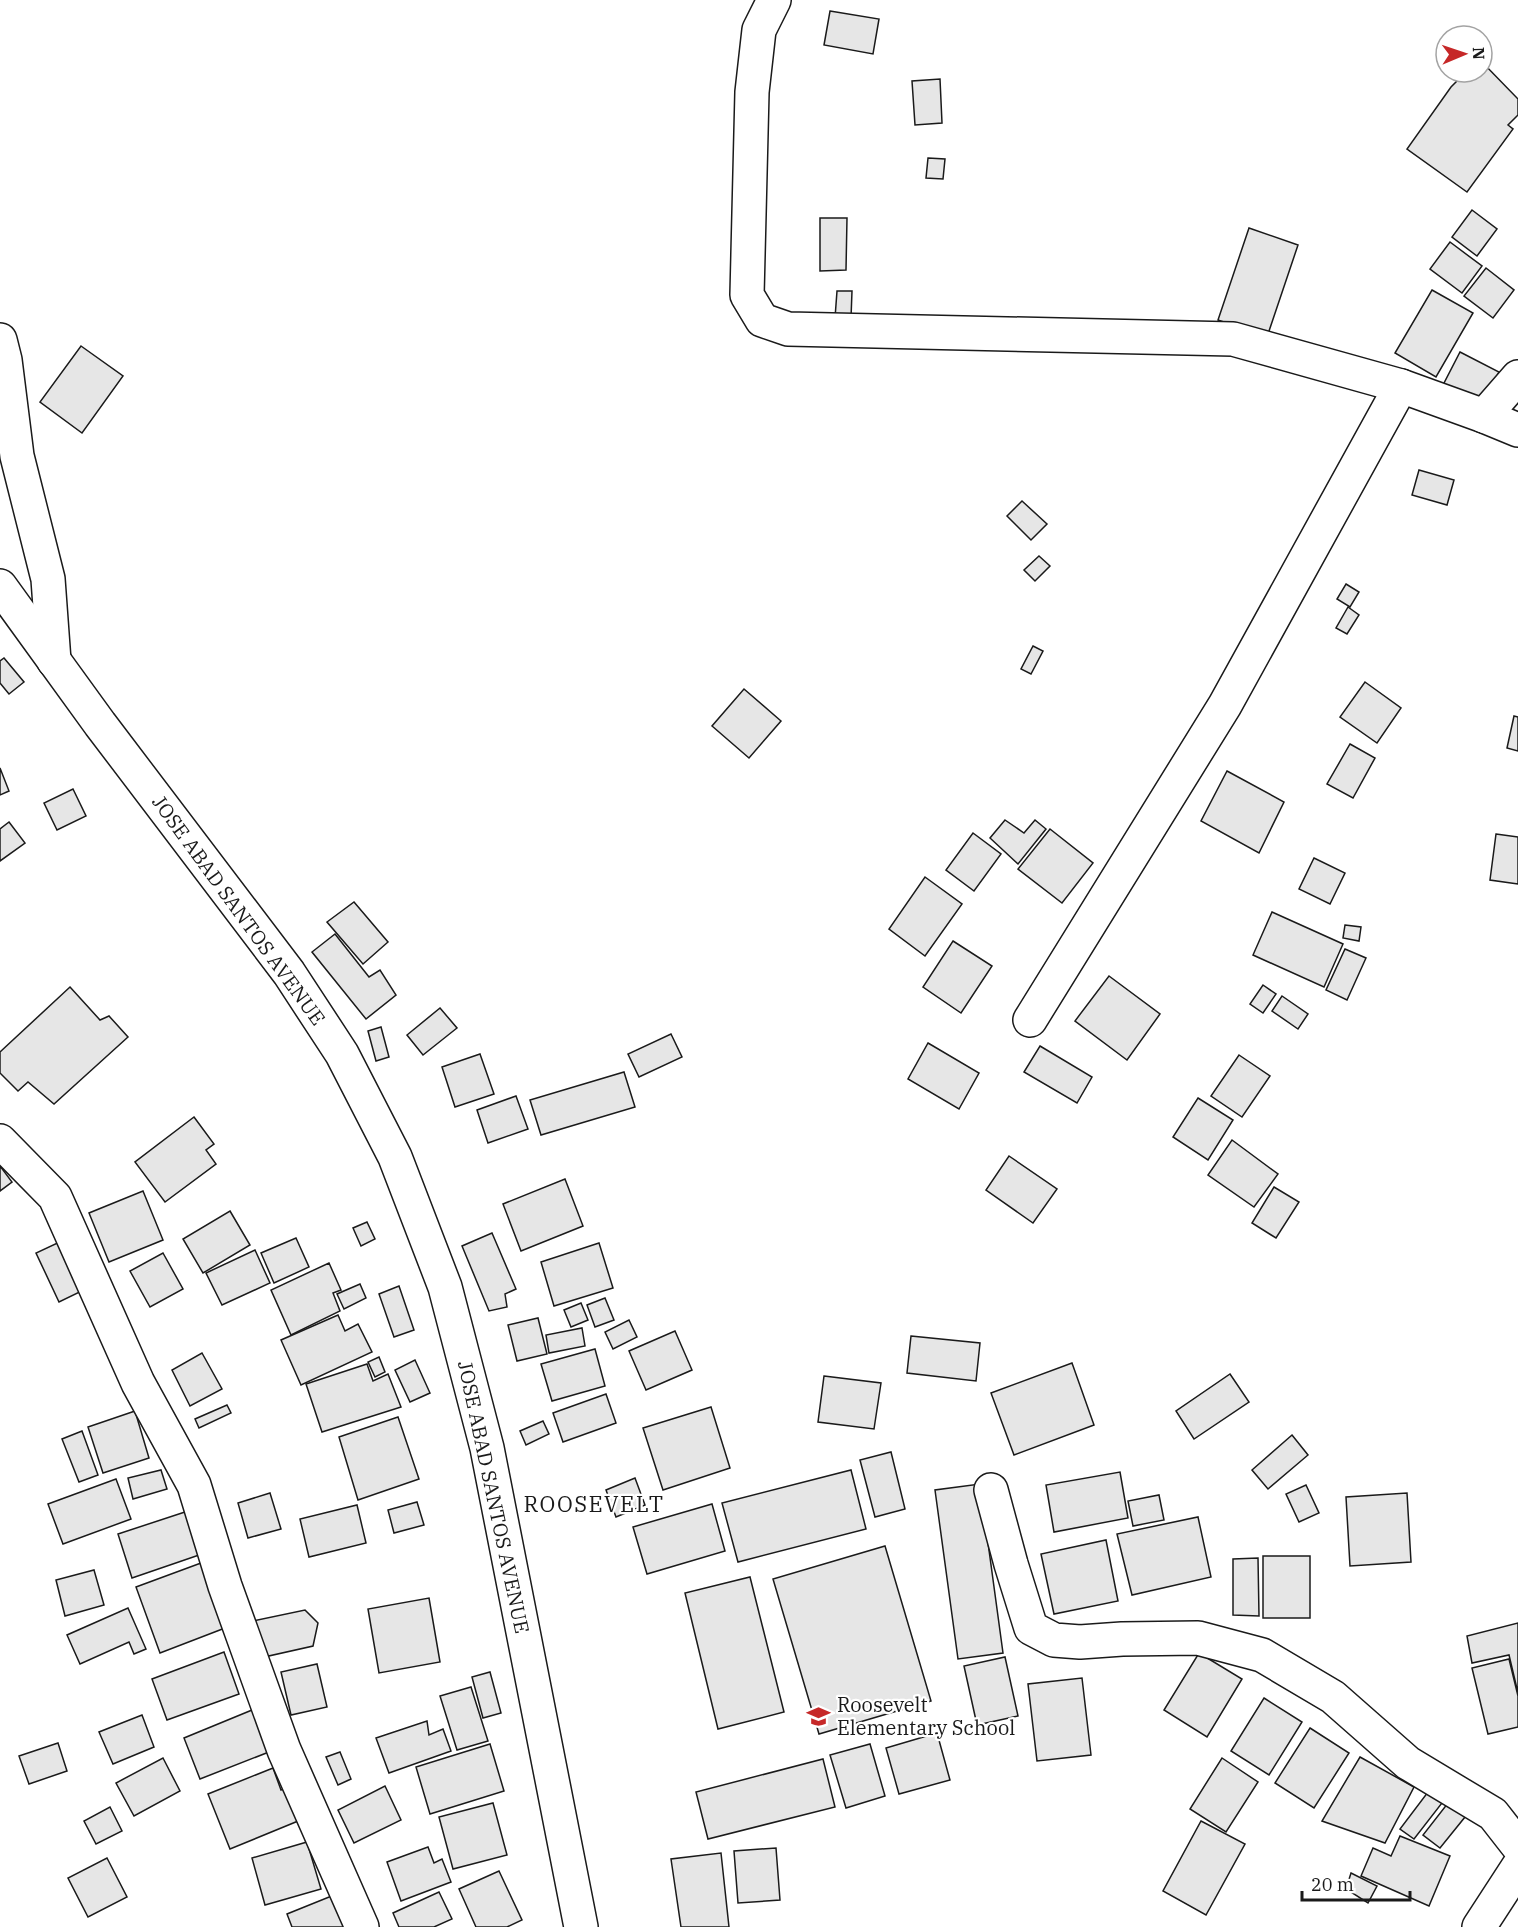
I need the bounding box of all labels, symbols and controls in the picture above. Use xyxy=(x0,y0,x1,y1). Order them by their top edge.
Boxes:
north arrow xyxy=(1434,24,1494,84)
text: N xyxy=(1469,47,1489,60)
street label: JOSE ABAD SANTOS AVENUE xyxy=(146,790,332,1030)
street label: JOSE ABAD SANTOS AVENUE xyxy=(452,1358,536,1636)
district label: ROOSEVELT xyxy=(523,1489,665,1518)
place label: Roosevelt Elementary School xyxy=(837,1691,1015,1741)
school or university icon: Roosevelt Elementary School xyxy=(806,1703,832,1729)
scale bar xyxy=(1302,1864,1410,1902)
text: 20 m xyxy=(1311,1873,1354,1896)

